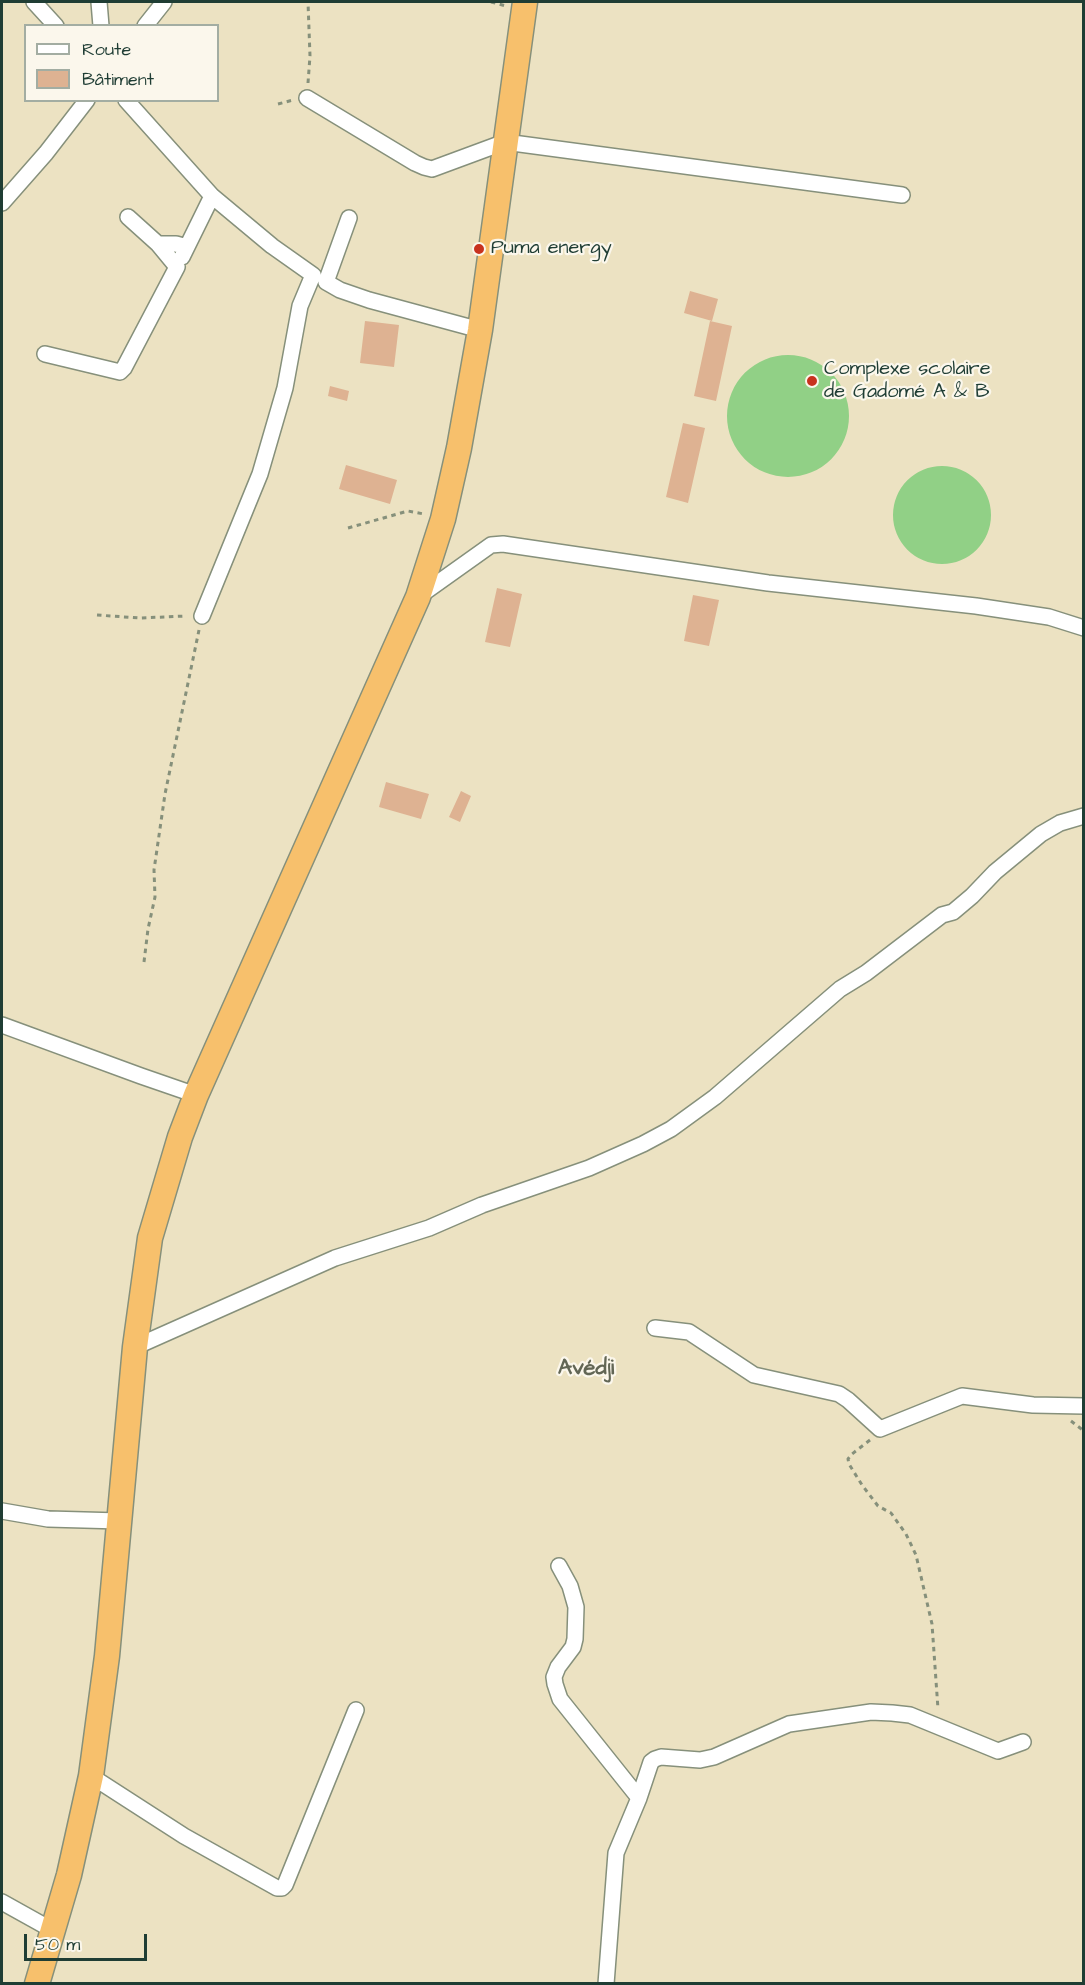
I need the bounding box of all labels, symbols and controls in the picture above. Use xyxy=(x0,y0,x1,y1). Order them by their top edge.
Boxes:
legend xyxy=(24,24,219,102)
text: Route xyxy=(82,37,131,62)
text: Bâtiment xyxy=(82,67,154,92)
place label: Puma energy xyxy=(491,237,612,261)
marker: Puma energy xyxy=(472,242,486,256)
place label: Complexe scolaire de Gadomé A & B xyxy=(824,358,990,405)
marker: Complexe scolaire de Gadomé A & B xyxy=(805,374,819,388)
district label: Avédji xyxy=(558,1356,614,1382)
scale bar xyxy=(27,1922,150,1960)
text: 50 m xyxy=(35,1932,80,1957)

